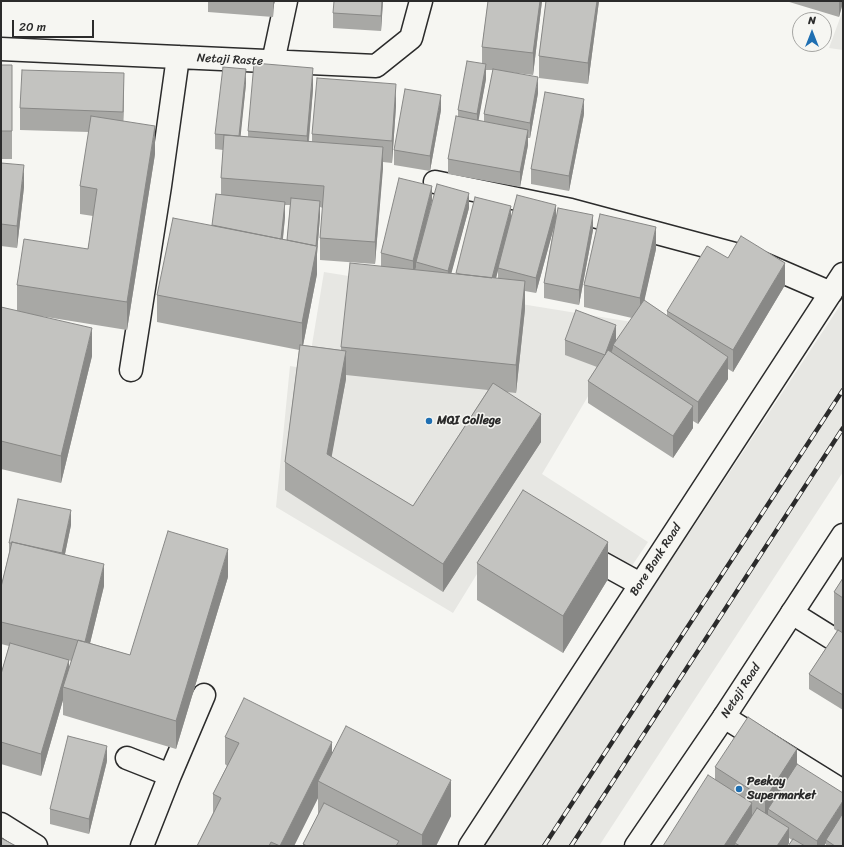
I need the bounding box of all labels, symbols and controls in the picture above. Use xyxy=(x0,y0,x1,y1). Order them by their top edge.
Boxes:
text: N xyxy=(808,11,816,30)
scale bar xyxy=(14,12,96,38)
north arrow xyxy=(792,12,832,52)
text: 20 m xyxy=(19,16,46,38)
street label: Netaji Raste xyxy=(197,51,263,69)
place label: MQI College xyxy=(437,414,501,428)
marker: MQI College xyxy=(424,416,434,426)
street label: Bore Bank Road xyxy=(627,521,685,599)
street label: Netaji Road xyxy=(718,661,764,721)
place label: Peekay Supermarket xyxy=(747,775,816,803)
marker: Peekay Supermarket xyxy=(734,784,744,794)

